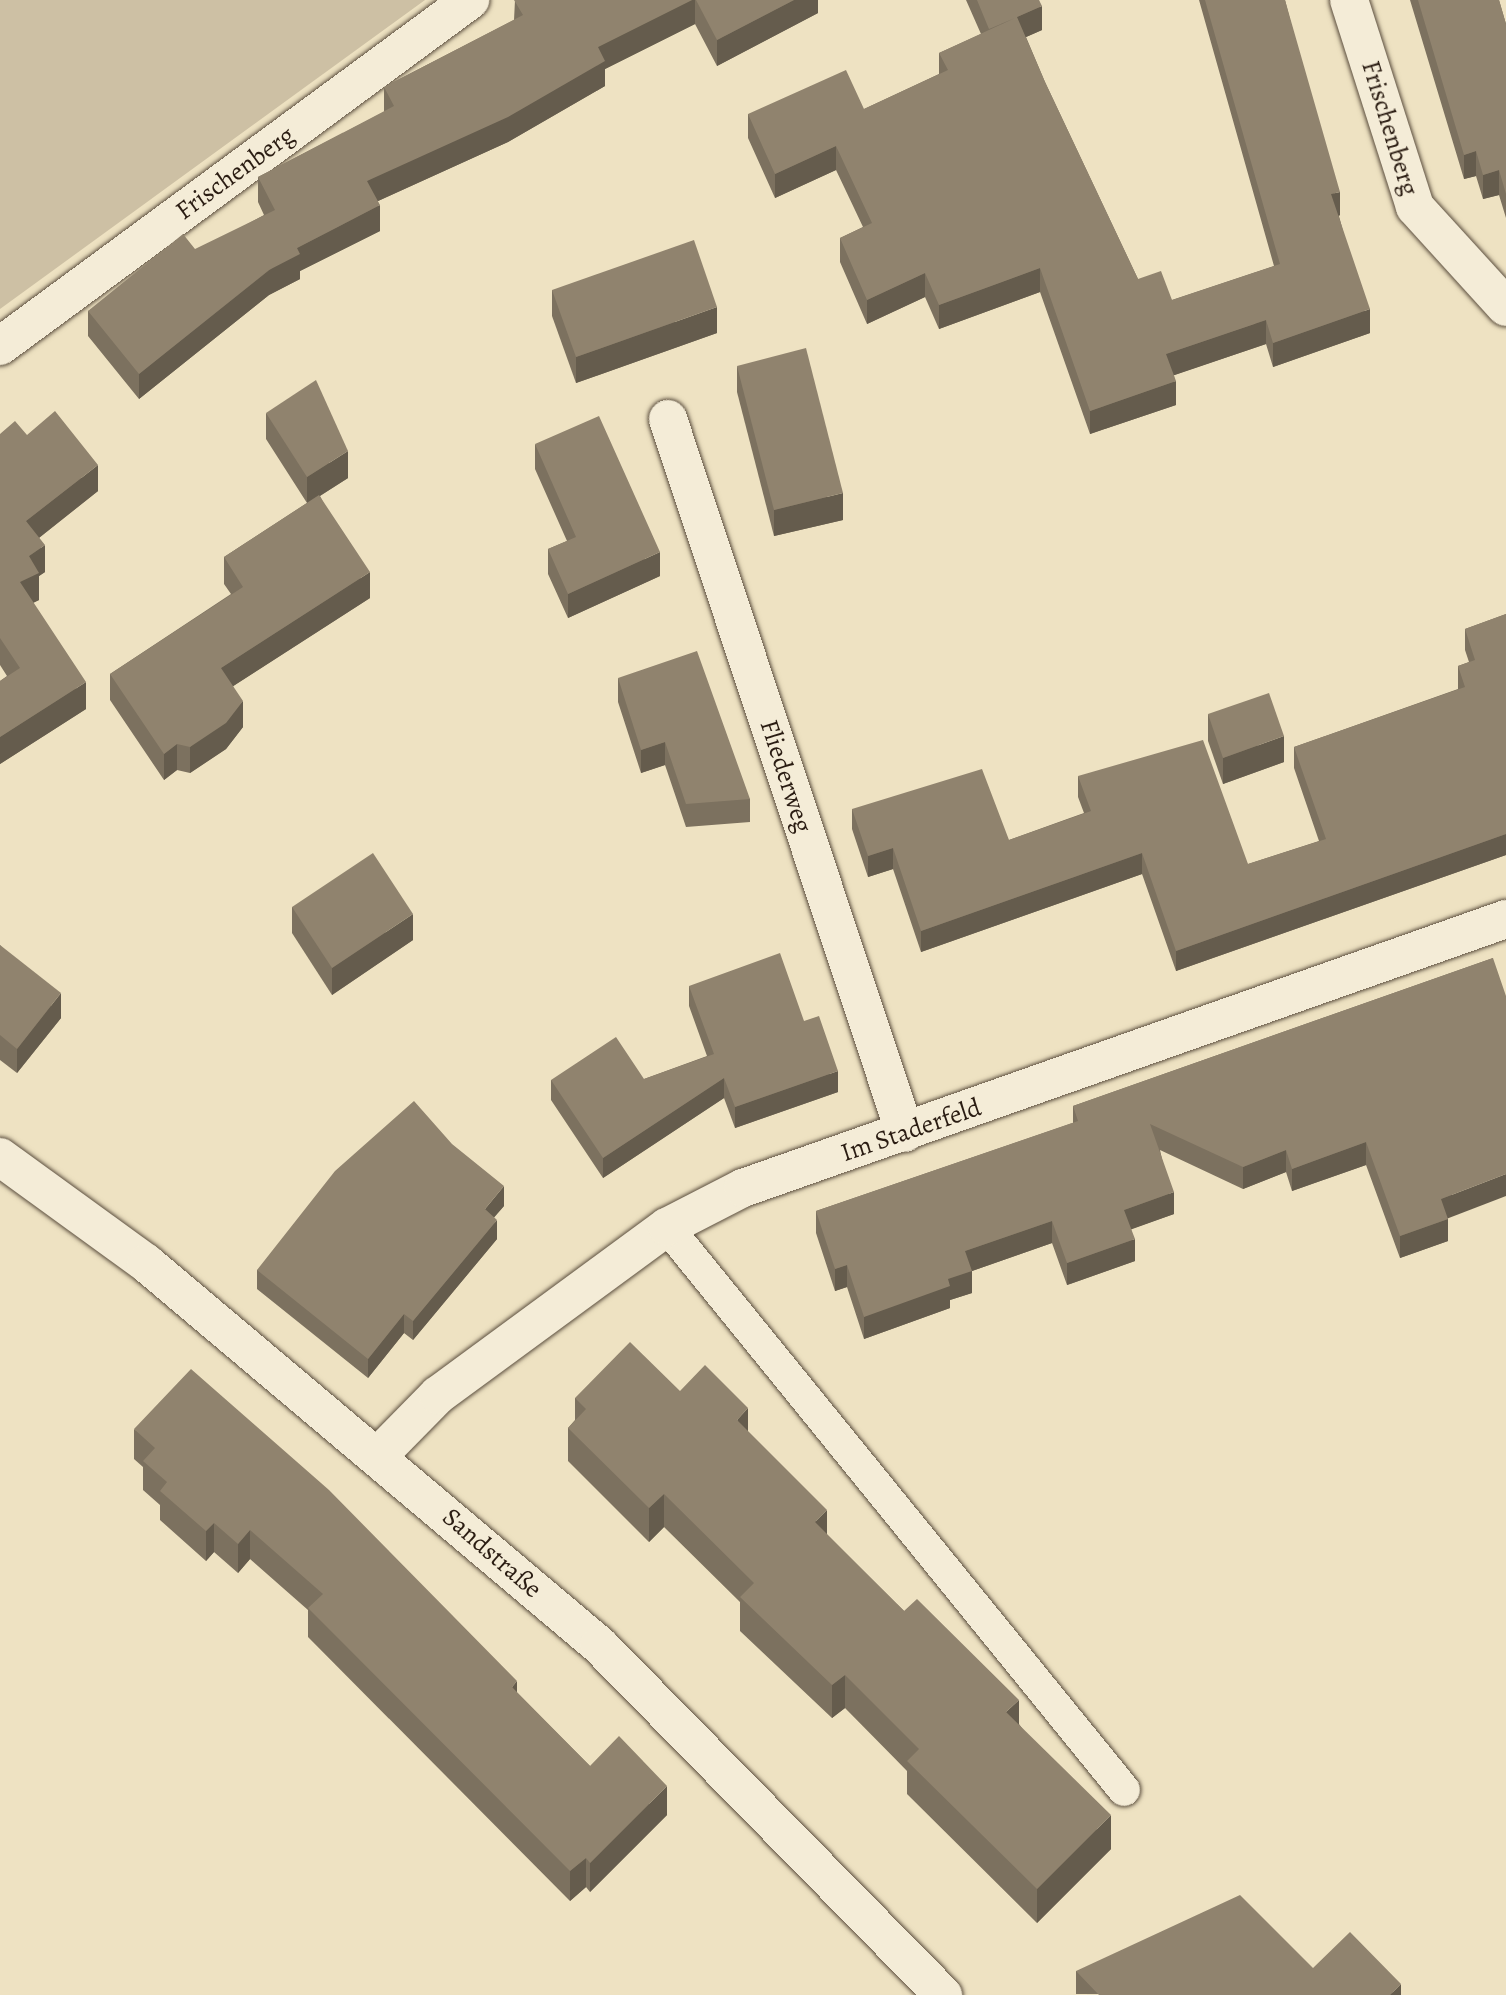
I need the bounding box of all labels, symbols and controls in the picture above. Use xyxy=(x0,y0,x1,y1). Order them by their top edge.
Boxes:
street label: Frischenberg xyxy=(1355,57,1425,199)
street label: Frischenberg xyxy=(170,119,300,227)
street label: Fliederweg xyxy=(753,716,819,836)
street label: Im Staderfeld xyxy=(837,1091,985,1169)
street label: Sandstraße xyxy=(436,1501,548,1605)

